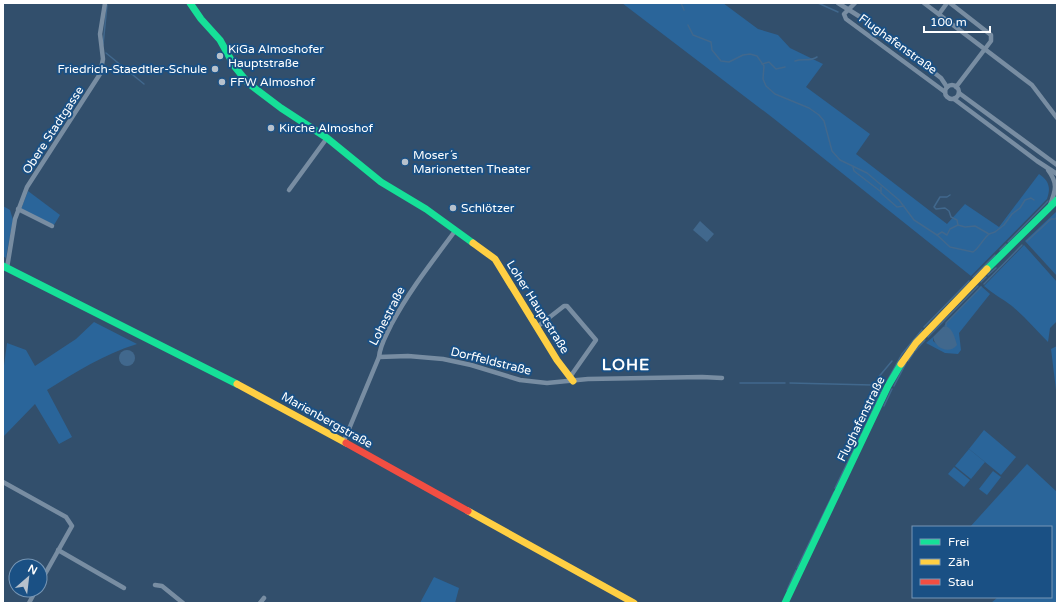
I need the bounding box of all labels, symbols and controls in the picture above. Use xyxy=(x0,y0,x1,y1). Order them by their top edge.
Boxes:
scale bar xyxy=(924,8,990,34)
street label: Flughafenstraße xyxy=(856,11,940,77)
text: 100 m xyxy=(930,15,967,29)
place label: KiGa Almoshofer Hauptstraße xyxy=(228,42,324,70)
marker: KiGa Almoshofer Hauptstraße xyxy=(215,51,225,61)
place label: Friedrich-Staedtler-Schule xyxy=(58,62,207,76)
marker: Friedrich-Staedtler-Schule xyxy=(210,64,220,74)
place label: FFW Almoshof xyxy=(230,75,315,89)
marker: FFW Almoshof xyxy=(217,77,227,87)
street label: Obere Stadtgasse xyxy=(19,83,87,176)
place label: Kirche Almoshof xyxy=(279,121,374,135)
marker: Kirche Almoshof xyxy=(266,123,276,133)
place label: Moser´s Marionetten Theater xyxy=(413,148,531,176)
marker: Moser´s Marionetten Theater xyxy=(400,157,410,167)
place label: Schlötzer xyxy=(461,201,515,215)
marker: Schlötzer xyxy=(448,203,458,213)
street label: Loher Hauptstraße xyxy=(504,258,572,356)
street label: Lohestraße xyxy=(366,284,408,348)
street label: Dorffeldstraße xyxy=(449,344,533,378)
district label: LOHE xyxy=(602,355,650,375)
street label: Flughafenstraße xyxy=(834,374,888,464)
street label: Marienbergstraße xyxy=(279,389,375,451)
legend xyxy=(912,526,1052,598)
text: Frei xyxy=(948,535,969,549)
text: Zäh xyxy=(948,555,970,569)
north arrow xyxy=(8,558,48,598)
text: N xyxy=(26,562,39,577)
text: Stau xyxy=(948,575,974,589)

